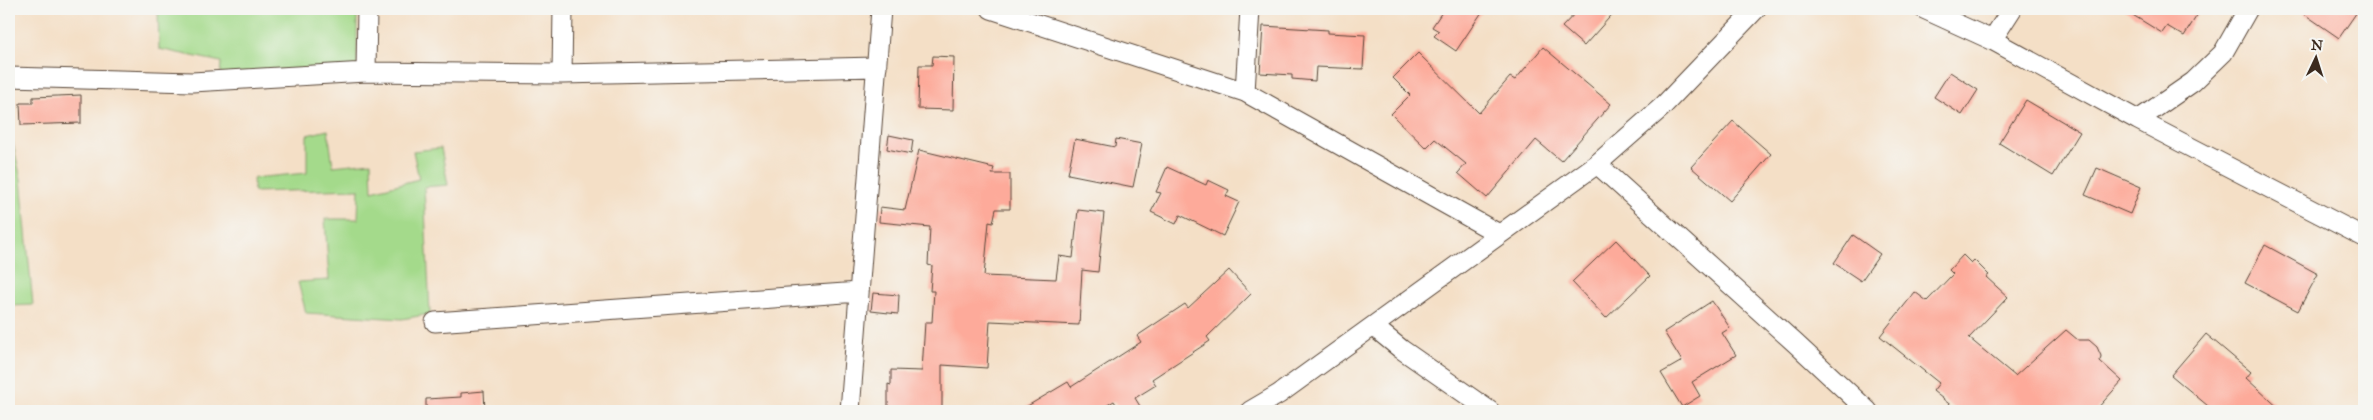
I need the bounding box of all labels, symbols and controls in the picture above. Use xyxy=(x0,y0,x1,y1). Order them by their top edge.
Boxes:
north arrow xyxy=(2290,32,2340,82)
text: N xyxy=(2310,37,2324,54)

